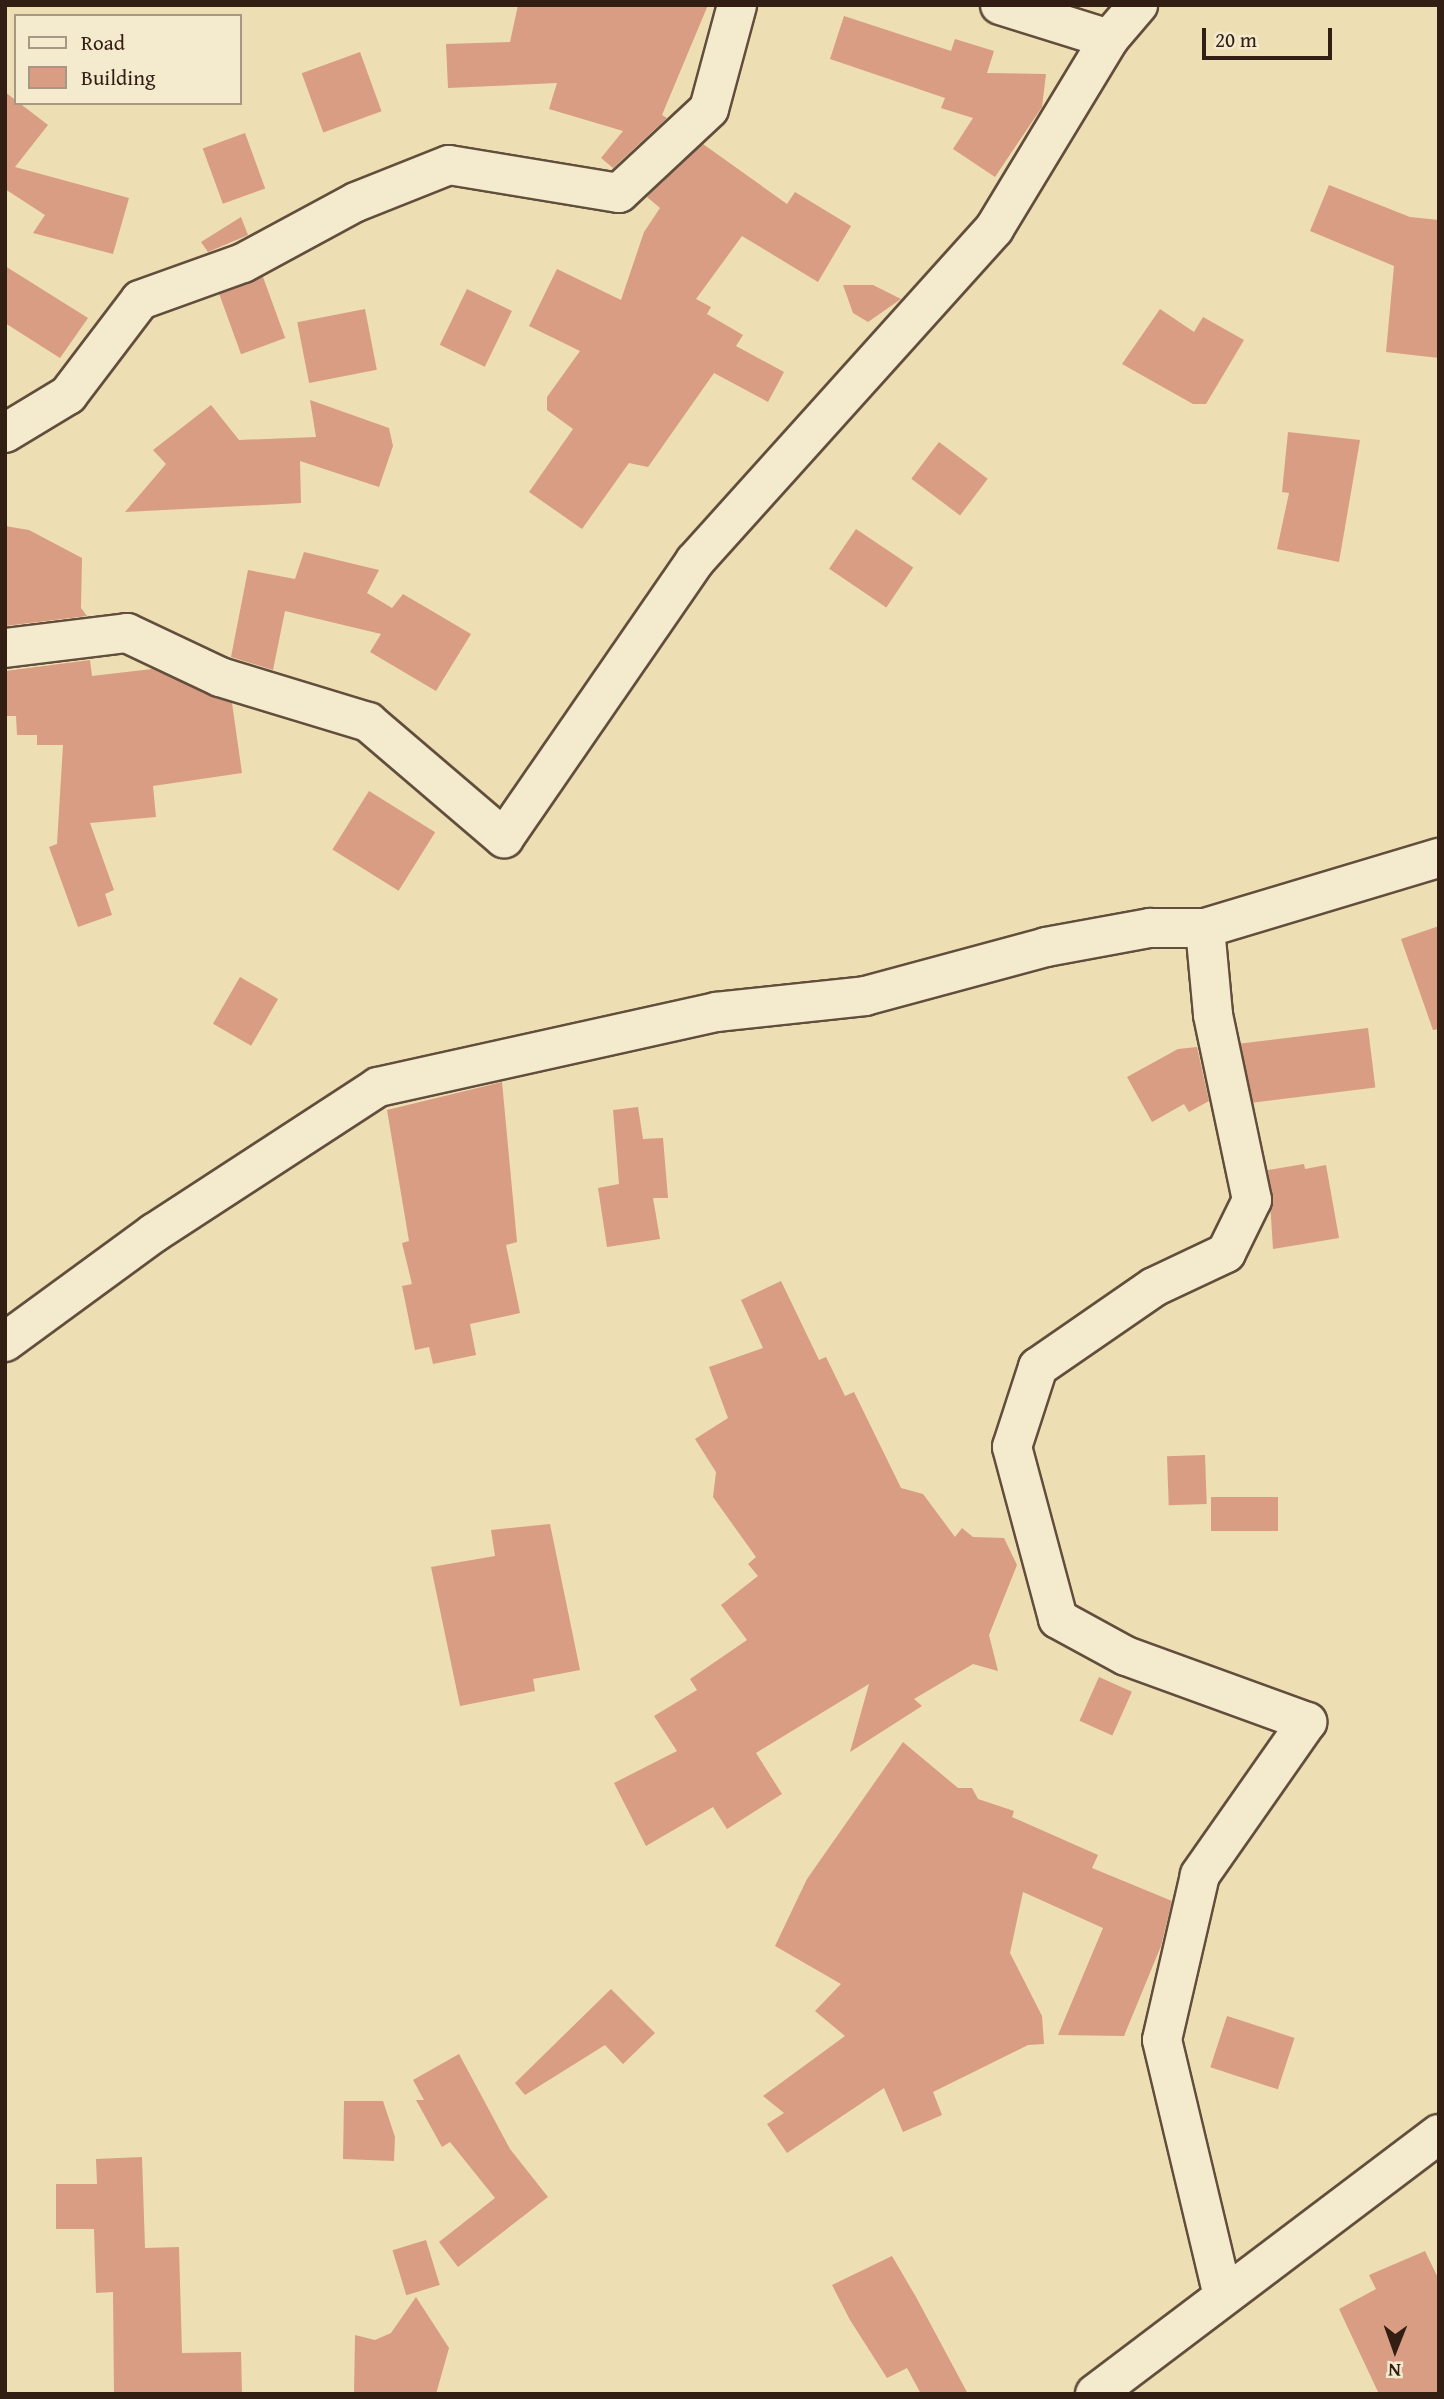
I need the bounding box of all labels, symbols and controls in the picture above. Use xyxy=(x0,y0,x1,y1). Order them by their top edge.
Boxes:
legend xyxy=(14,14,242,105)
scale bar xyxy=(1206,14,1336,58)
text: 20 m xyxy=(1215,24,1257,55)
text: Road xyxy=(81,27,125,58)
text: Building xyxy=(81,62,155,93)
north arrow xyxy=(1360,2315,1430,2385)
text: N xyxy=(1388,2357,1401,2385)

